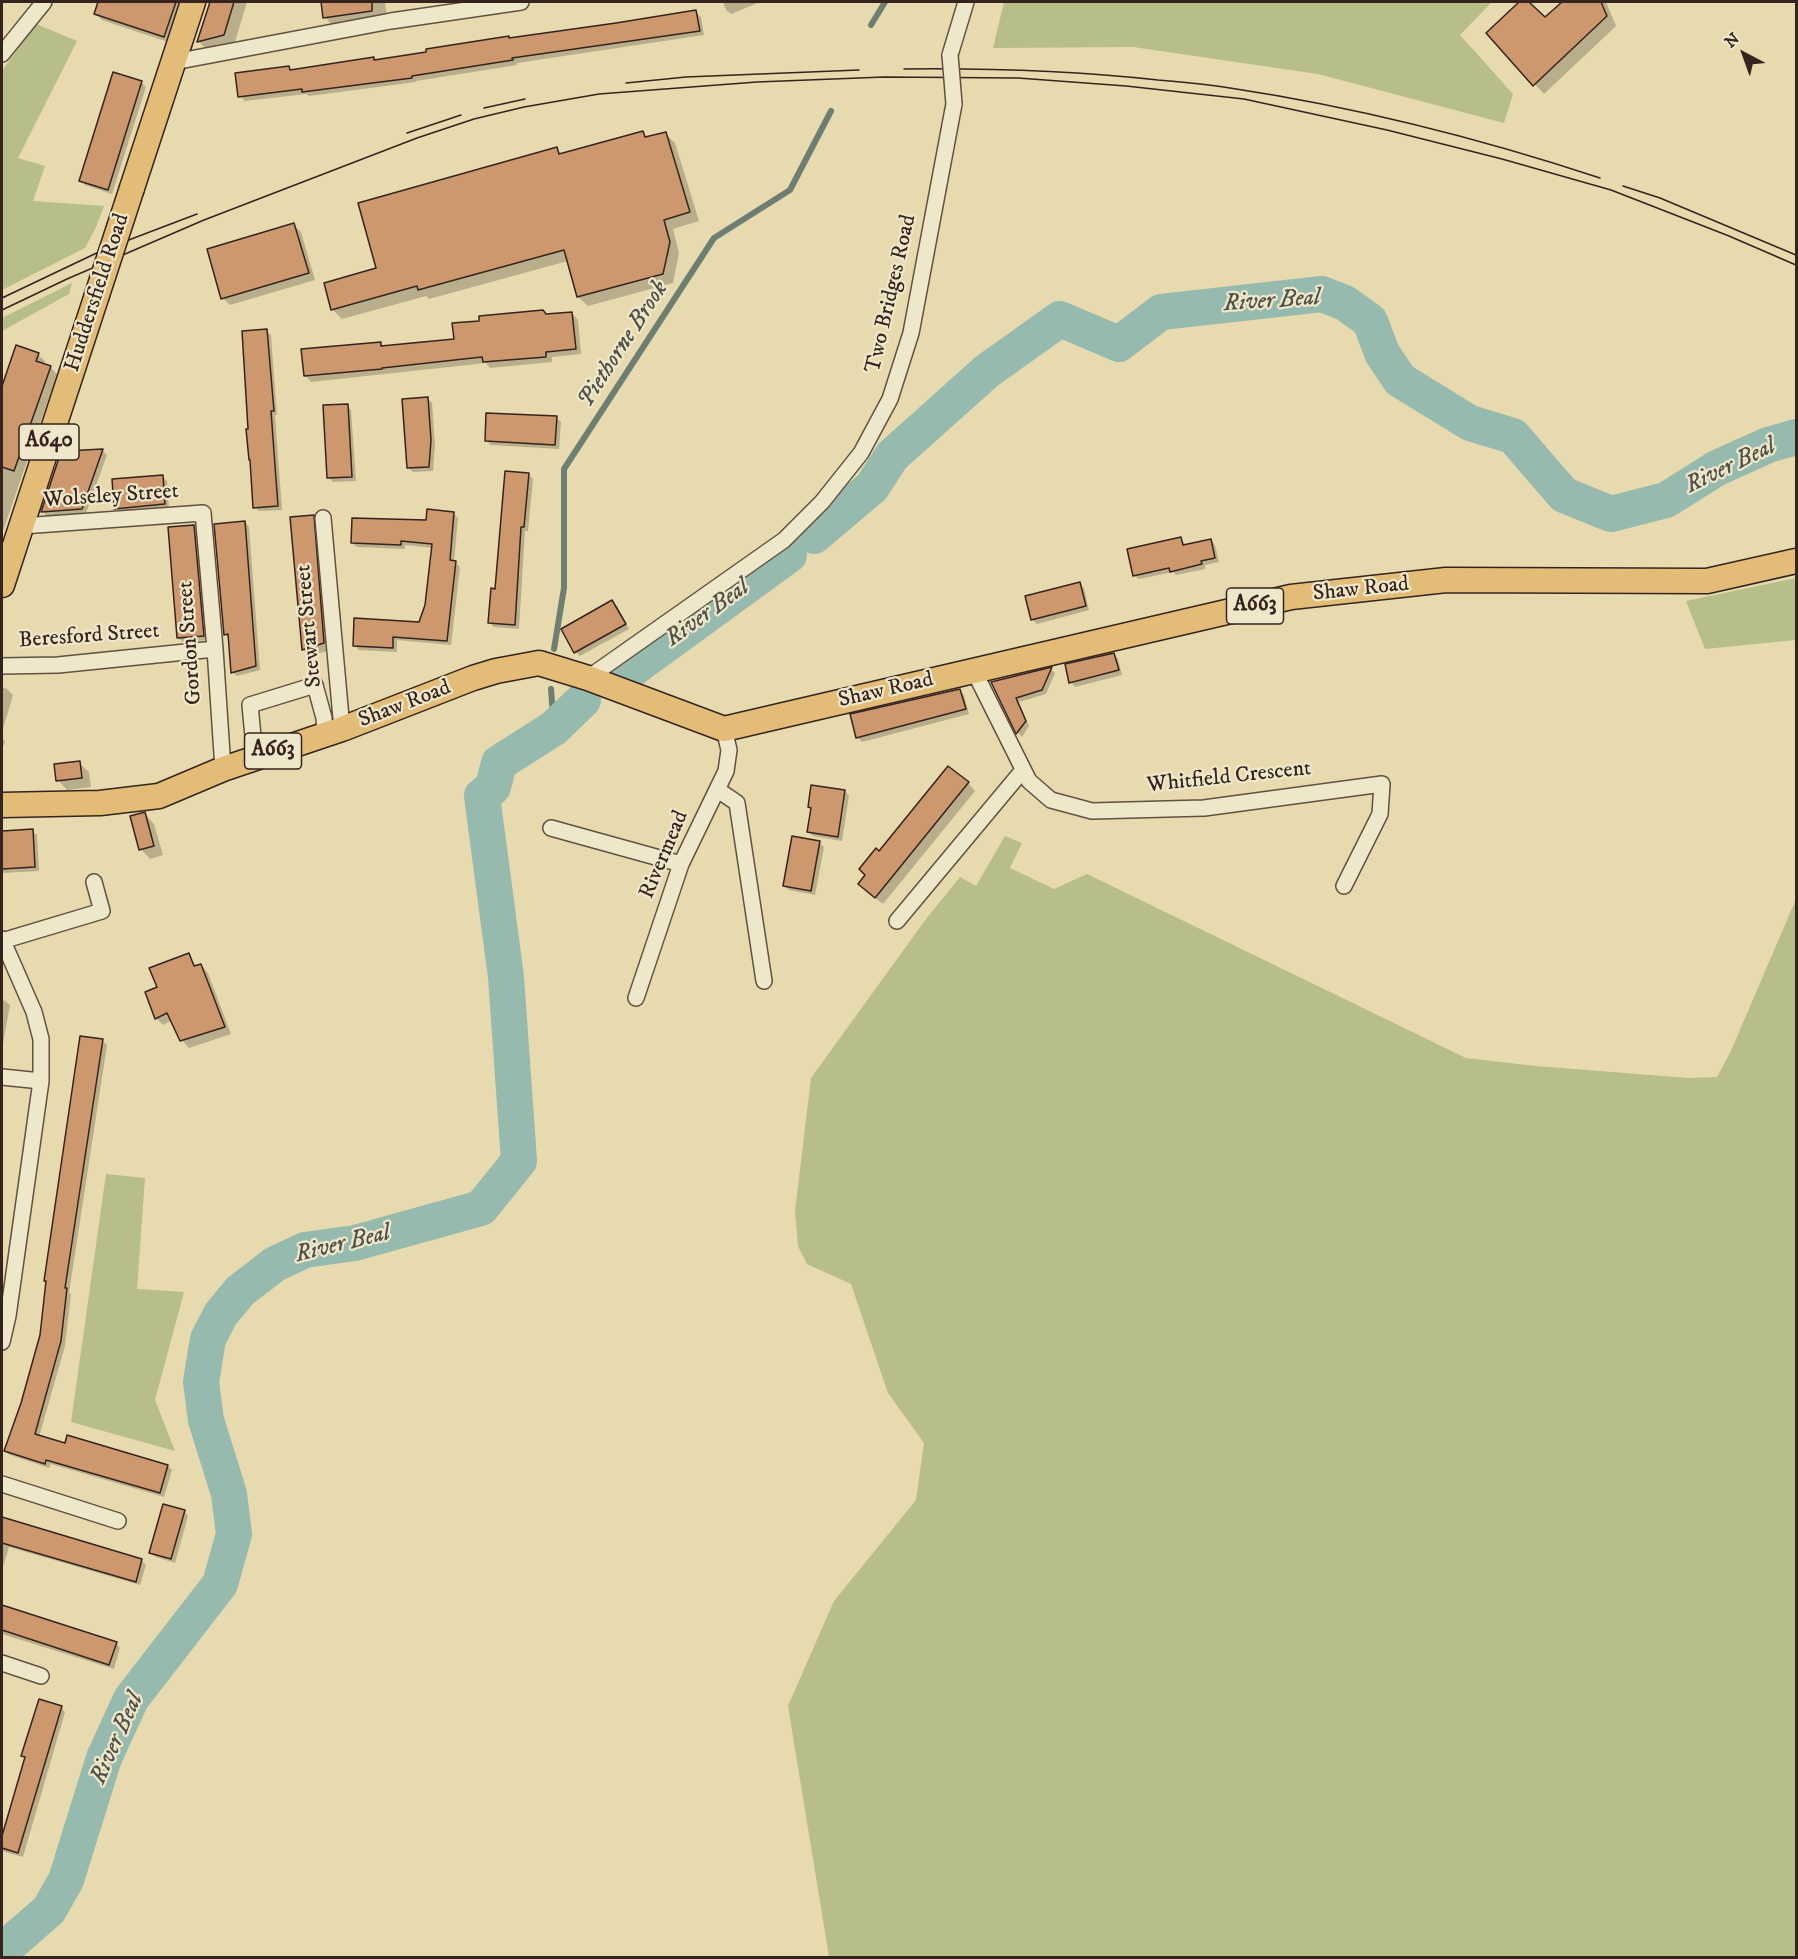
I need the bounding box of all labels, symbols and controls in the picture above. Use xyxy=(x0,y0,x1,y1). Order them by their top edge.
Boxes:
north arrow xyxy=(1714,24,1774,84)
text: N xyxy=(1721,29,1744,52)
street label: Huddersfield Road xyxy=(60,211,136,375)
street label: Two Bridges Road xyxy=(861,212,923,376)
water label: Piethorne Brook xyxy=(572,276,676,414)
water label: River Beal xyxy=(1223,284,1321,320)
road number: A640 xyxy=(19,424,79,460)
water label: River Beal xyxy=(1681,433,1781,501)
street label: Wolseley Street xyxy=(42,479,180,515)
street label: Stewart Street xyxy=(291,564,329,688)
street label: Shaw Road xyxy=(1312,572,1410,608)
water label: River Beal xyxy=(660,574,756,654)
street label: Gordon Street xyxy=(174,580,208,706)
road number: A663 xyxy=(1226,588,1284,624)
street label: Beresford Street xyxy=(18,619,160,655)
street label: Shaw Road xyxy=(836,667,936,715)
street label: Shaw Road xyxy=(355,675,455,735)
road number: A663 xyxy=(244,733,302,769)
street label: Whitfield Crescent xyxy=(1146,756,1312,800)
street label: Rivermead xyxy=(635,807,695,903)
water label: River Beal xyxy=(293,1219,393,1271)
water label: River Beal xyxy=(85,1689,151,1789)

